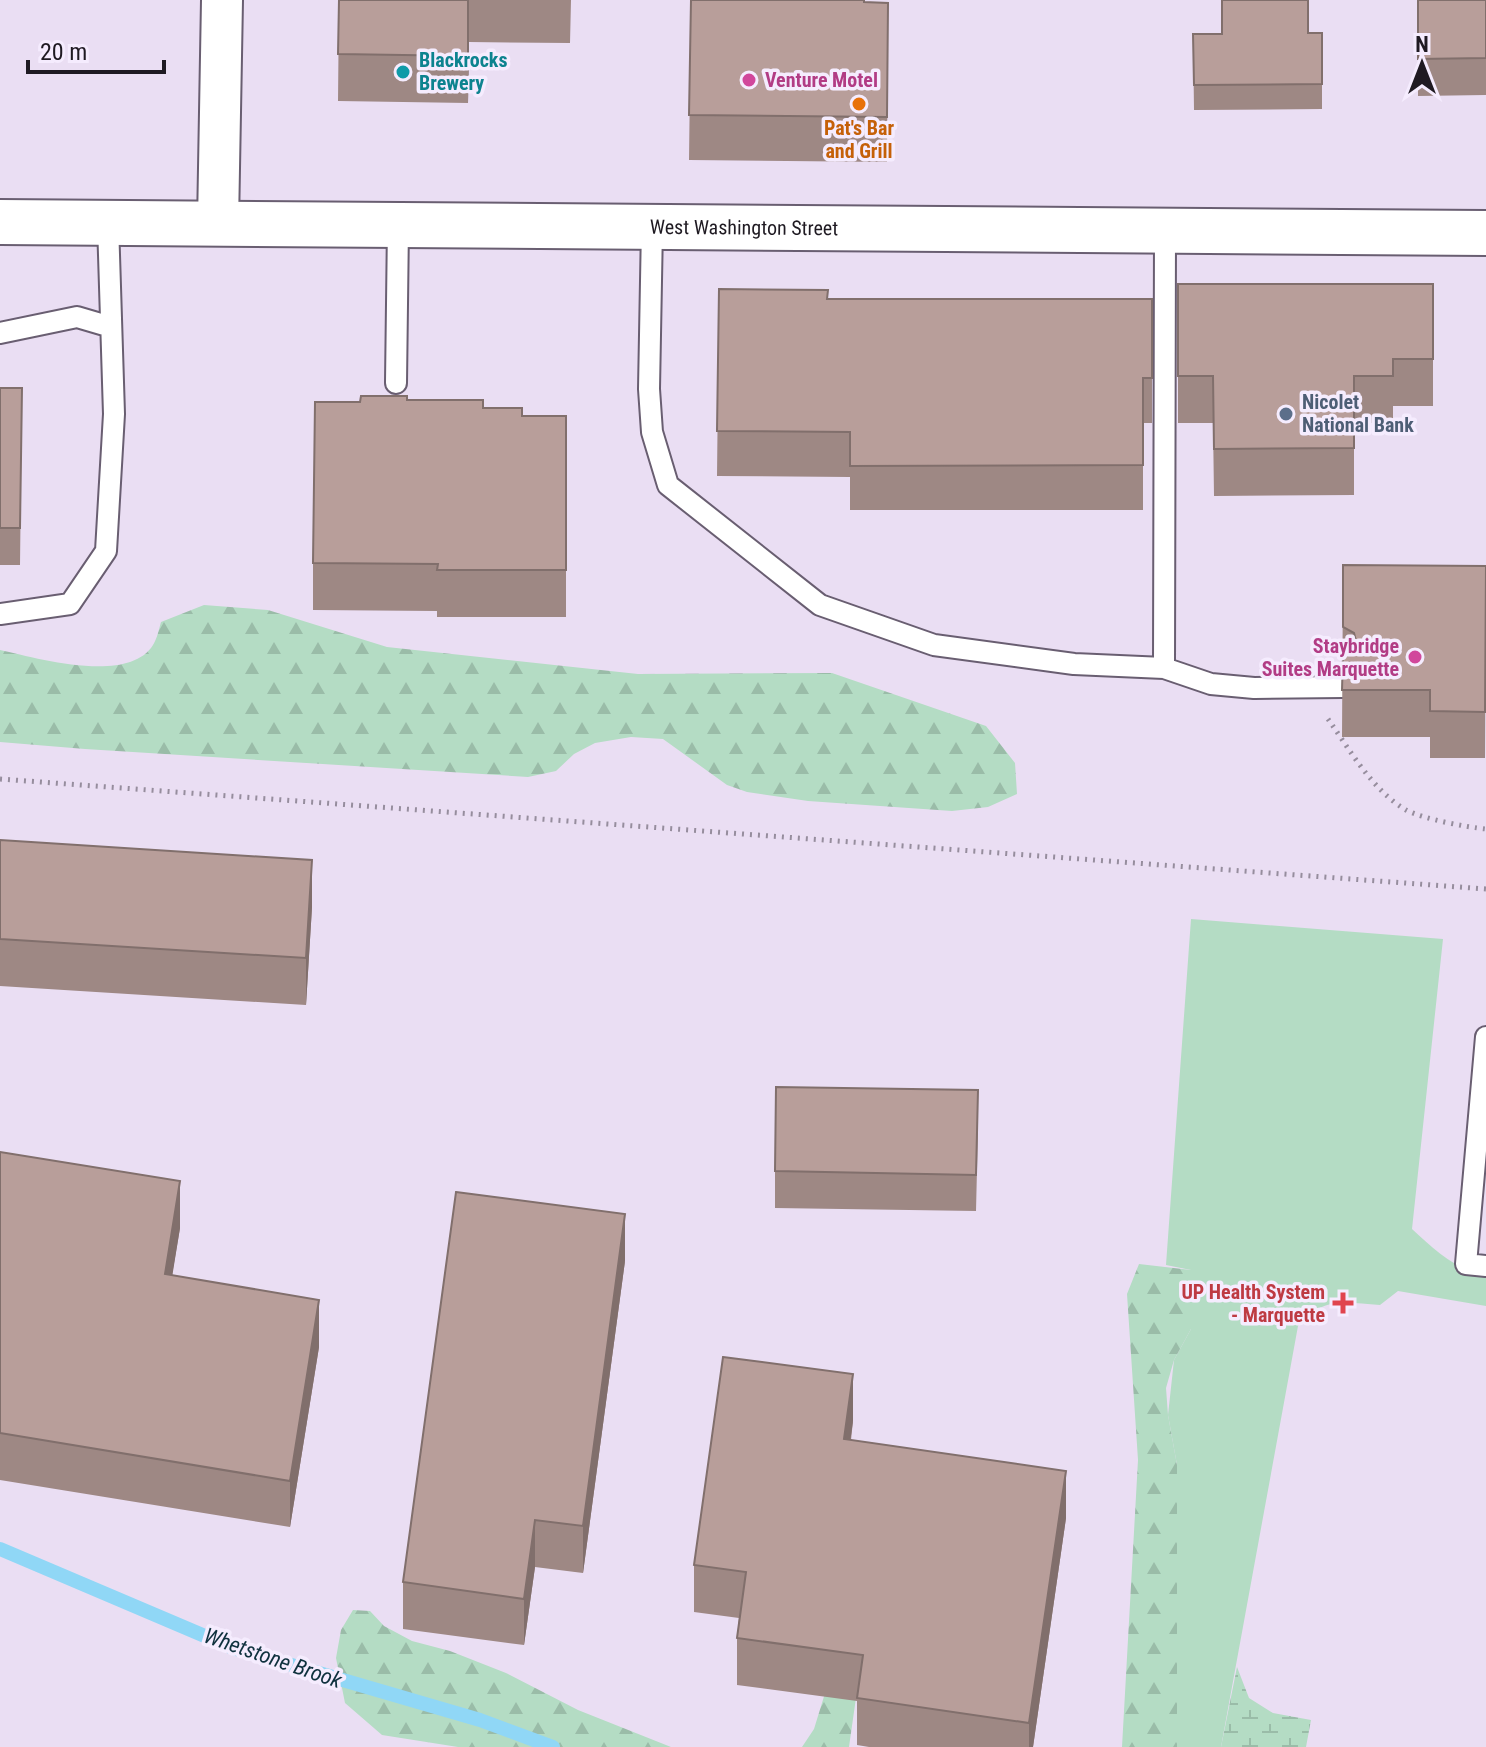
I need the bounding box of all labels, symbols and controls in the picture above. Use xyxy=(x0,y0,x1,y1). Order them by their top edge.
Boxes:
scale bar xyxy=(28,24,164,74)
north arrow xyxy=(1382,24,1462,104)
text: N xyxy=(1415,32,1429,57)
text: 20 m xyxy=(40,38,87,66)
place label: Blackrocks Brewery xyxy=(419,48,508,95)
marker: Blackrocks Brewery xyxy=(394,63,412,81)
place label: Venture Motel xyxy=(765,68,878,92)
marker: Venture Motel xyxy=(740,71,758,89)
marker: Pat's Bar and Grill xyxy=(850,95,868,113)
place label: Pat's Bar and Grill xyxy=(824,116,894,163)
street label: West Washington Street xyxy=(650,215,838,240)
place label: Nicolet National Bank xyxy=(1302,390,1414,437)
marker: Nicolet National Bank xyxy=(1277,405,1295,423)
place label: Staybridge Suites Marquette xyxy=(1262,634,1399,681)
marker: Staybridge Suites Marquette xyxy=(1406,648,1424,666)
place label: UP Health System - Marquette xyxy=(1181,1280,1325,1327)
marker: UP Health System - Marquette xyxy=(1332,1292,1354,1314)
water label: Whetstone Brook xyxy=(201,1623,345,1693)

